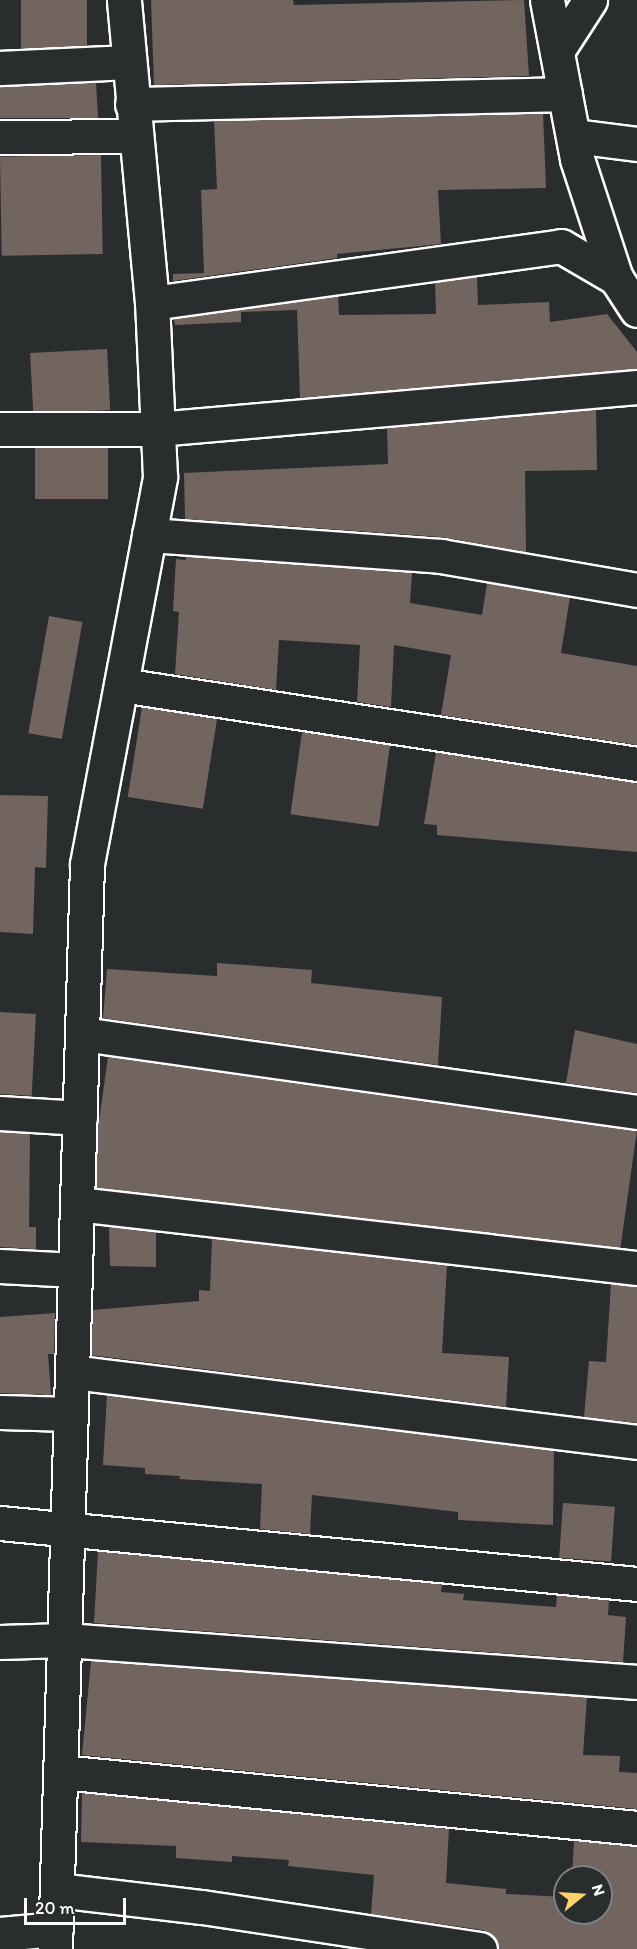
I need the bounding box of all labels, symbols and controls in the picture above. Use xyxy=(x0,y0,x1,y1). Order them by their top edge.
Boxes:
north arrow xyxy=(553,1865,613,1925)
text: N xyxy=(588,1882,609,1898)
scale bar xyxy=(27,1886,129,1924)
text: 20 m xyxy=(35,1897,75,1919)

